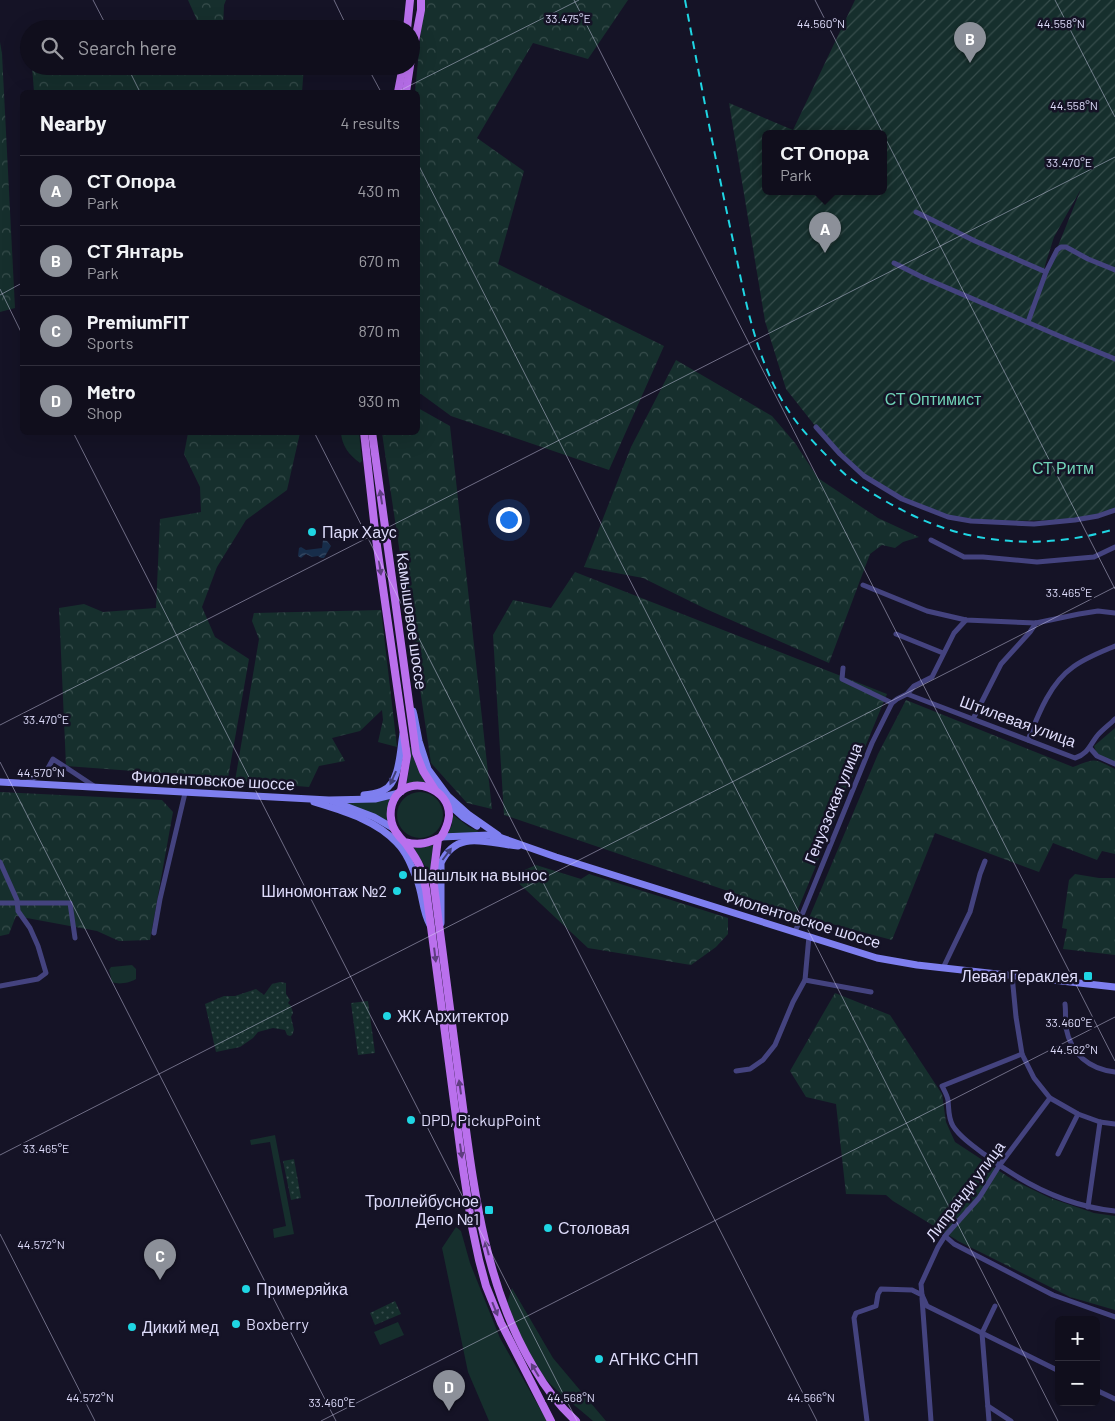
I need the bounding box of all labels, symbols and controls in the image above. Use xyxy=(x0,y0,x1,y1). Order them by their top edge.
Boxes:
text: 33.475°E xyxy=(545,11,591,25)
text: 44.560°N xyxy=(797,16,845,30)
text: 44.558°N xyxy=(1037,16,1085,30)
search box xyxy=(20,20,420,75)
pin: B xyxy=(954,22,986,63)
icon: search xyxy=(38,34,66,62)
text: Search here xyxy=(78,36,177,59)
text: 44.558°N xyxy=(1050,98,1098,112)
text: Nearby xyxy=(40,110,106,135)
text: 4 results xyxy=(340,113,400,132)
popup xyxy=(762,130,887,195)
text: СТ Опора xyxy=(780,141,869,164)
text: 33.470°E xyxy=(1046,155,1092,169)
text: Park xyxy=(780,165,812,184)
text: СТ Опора xyxy=(87,169,176,192)
text: A xyxy=(51,181,61,200)
text: 430 m xyxy=(357,181,400,200)
text: Park xyxy=(87,193,118,212)
pin: A xyxy=(809,212,841,253)
text: СТ Янтарь xyxy=(87,239,184,262)
text: B xyxy=(51,251,61,270)
text: 670 m xyxy=(359,251,400,270)
text: Park xyxy=(87,263,118,282)
text: PremiumFIT xyxy=(87,310,189,333)
text: C xyxy=(51,321,61,340)
text: 870 m xyxy=(359,321,400,340)
text: Sports xyxy=(87,333,133,352)
text: Metro xyxy=(87,380,136,403)
park label: СТ Оптимист xyxy=(885,389,982,408)
text: D xyxy=(51,391,61,410)
text: 930 m xyxy=(358,391,400,410)
text: Shop xyxy=(87,403,122,422)
park label: СТ Ритм xyxy=(1032,458,1094,477)
one-way arrow xyxy=(377,488,385,504)
your location xyxy=(496,507,522,533)
place label: Парк Хаус xyxy=(322,522,397,541)
marker: Парк Хаус xyxy=(306,526,318,538)
street label: Камышовое шоссе xyxy=(393,551,432,691)
one-way arrow xyxy=(377,561,385,577)
text: 33.465°E xyxy=(1046,585,1092,599)
street label: Штилевая улица xyxy=(957,691,1079,750)
text: 33.470°E xyxy=(23,712,69,726)
street label: Генуэзская улица xyxy=(800,740,865,866)
text: 44.570°N xyxy=(17,765,65,779)
street label: Фиолентовское шоссе xyxy=(131,766,295,793)
one-way arrow xyxy=(389,771,397,785)
one-way arrow xyxy=(442,847,452,861)
place label: Шашлык на вынос xyxy=(413,865,547,884)
marker: Шашлык на вынос xyxy=(397,869,409,881)
place label: Шиномонтаж №2 xyxy=(261,881,387,900)
marker: Шиномонтаж №2 xyxy=(391,885,403,897)
street label: Фиолентовское шоссе xyxy=(721,885,883,952)
one-way arrow xyxy=(431,947,439,963)
place label: Левая Гераклея xyxy=(961,966,1078,985)
marker: Левая Гераклея xyxy=(1082,970,1094,982)
place label: ЖК Архитектор xyxy=(397,1006,509,1025)
marker: ЖК Архитектор xyxy=(381,1010,393,1022)
text: 33.460°E xyxy=(1045,1015,1093,1029)
text: 44.562°N xyxy=(1050,1042,1098,1056)
one-way arrow xyxy=(456,1079,464,1095)
place label: DPD, PickupPoint xyxy=(421,1110,541,1129)
marker: DPD, PickupPoint xyxy=(405,1114,417,1126)
street label: Липранди улица xyxy=(921,1137,1008,1244)
text: 33.465°E xyxy=(23,1141,69,1155)
one-way arrow xyxy=(457,1143,465,1159)
place label: Троллейбусное Депо №1 xyxy=(365,1191,479,1228)
marker: Троллейбусное Депо №1 xyxy=(483,1204,495,1216)
place label: Столовая xyxy=(558,1218,630,1237)
marker: Столовая xyxy=(542,1222,554,1234)
text: 44.572°N xyxy=(17,1237,65,1251)
pin: C xyxy=(144,1239,176,1280)
one-way arrow xyxy=(483,1240,491,1255)
place label: Примеряйка xyxy=(256,1279,348,1298)
marker: Примеряйка xyxy=(240,1283,252,1295)
one-way arrow xyxy=(491,1302,499,1317)
place label: Boxberry xyxy=(246,1314,309,1333)
map controls xyxy=(1055,1316,1100,1406)
button: + xyxy=(1055,1316,1100,1361)
place label: Дикий мед xyxy=(142,1317,219,1336)
marker: Boxberry xyxy=(230,1318,242,1330)
marker: Дикий мед xyxy=(126,1321,138,1333)
place label: АГНКС СНП xyxy=(609,1349,698,1368)
marker: АГНКС СНП xyxy=(593,1353,605,1365)
button: − xyxy=(1055,1361,1100,1406)
one-way arrow xyxy=(530,1364,539,1377)
pin: D xyxy=(433,1370,465,1411)
text: 44.572°N xyxy=(66,1390,114,1404)
text: 44.568°N xyxy=(547,1390,595,1404)
text: 44.566°N xyxy=(787,1390,835,1404)
text: 33.460°E xyxy=(308,1395,356,1409)

